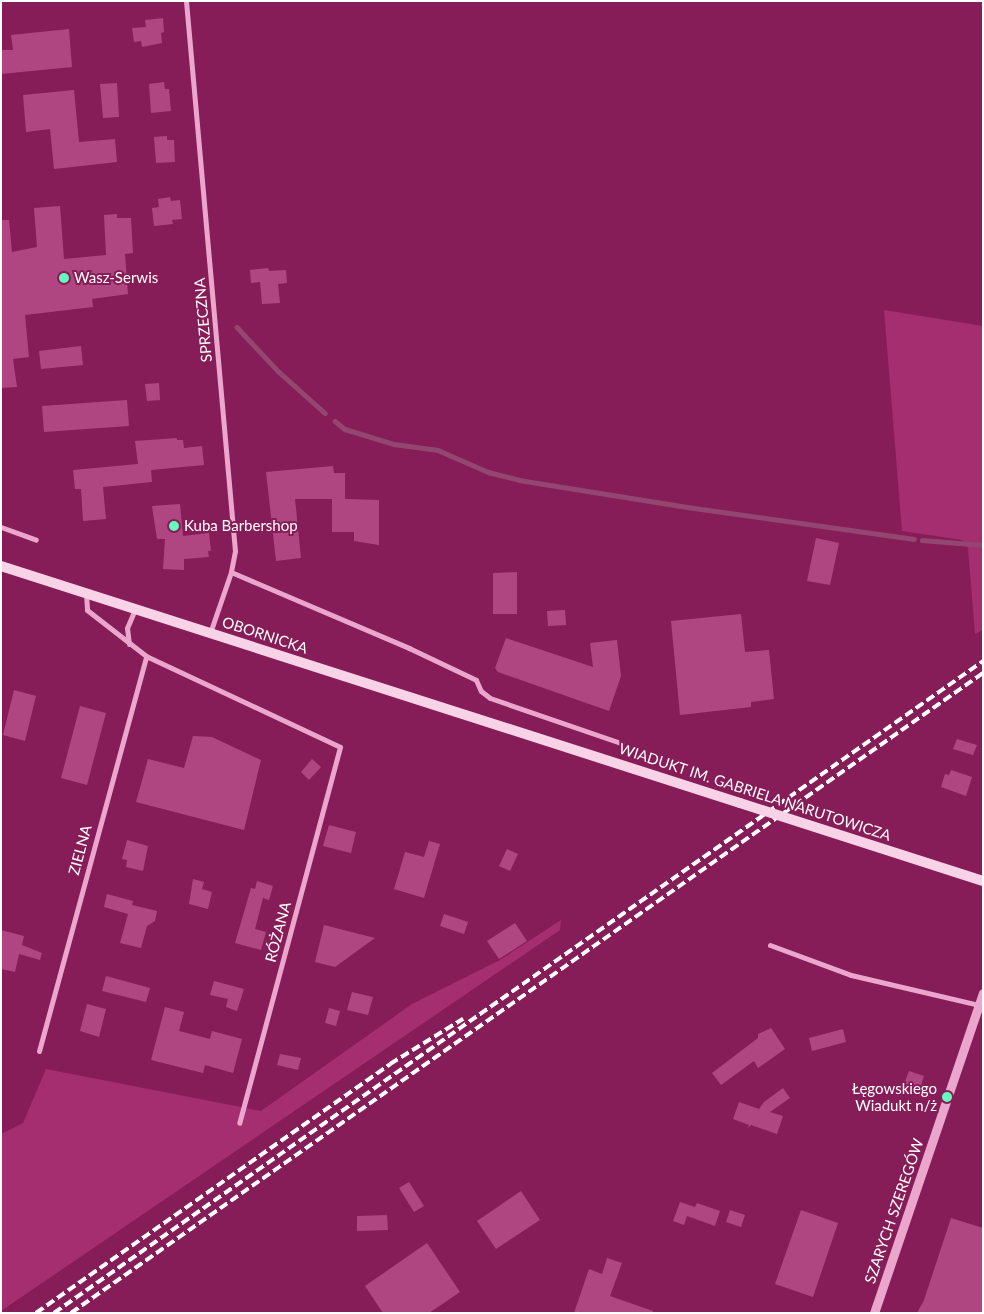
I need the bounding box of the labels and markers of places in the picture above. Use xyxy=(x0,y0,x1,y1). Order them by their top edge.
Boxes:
place label: Wasz-Serwis xyxy=(74,269,158,287)
marker: Wasz-Serwis xyxy=(58,272,70,284)
place label: Kuba Barbershop xyxy=(184,517,298,535)
marker: Kuba Barbershop xyxy=(168,520,180,532)
place label: Łęgowskiego Wiadukt n/ż xyxy=(852,1079,937,1114)
marker: Łęgowskiego Wiadukt n/ż xyxy=(941,1091,953,1103)

